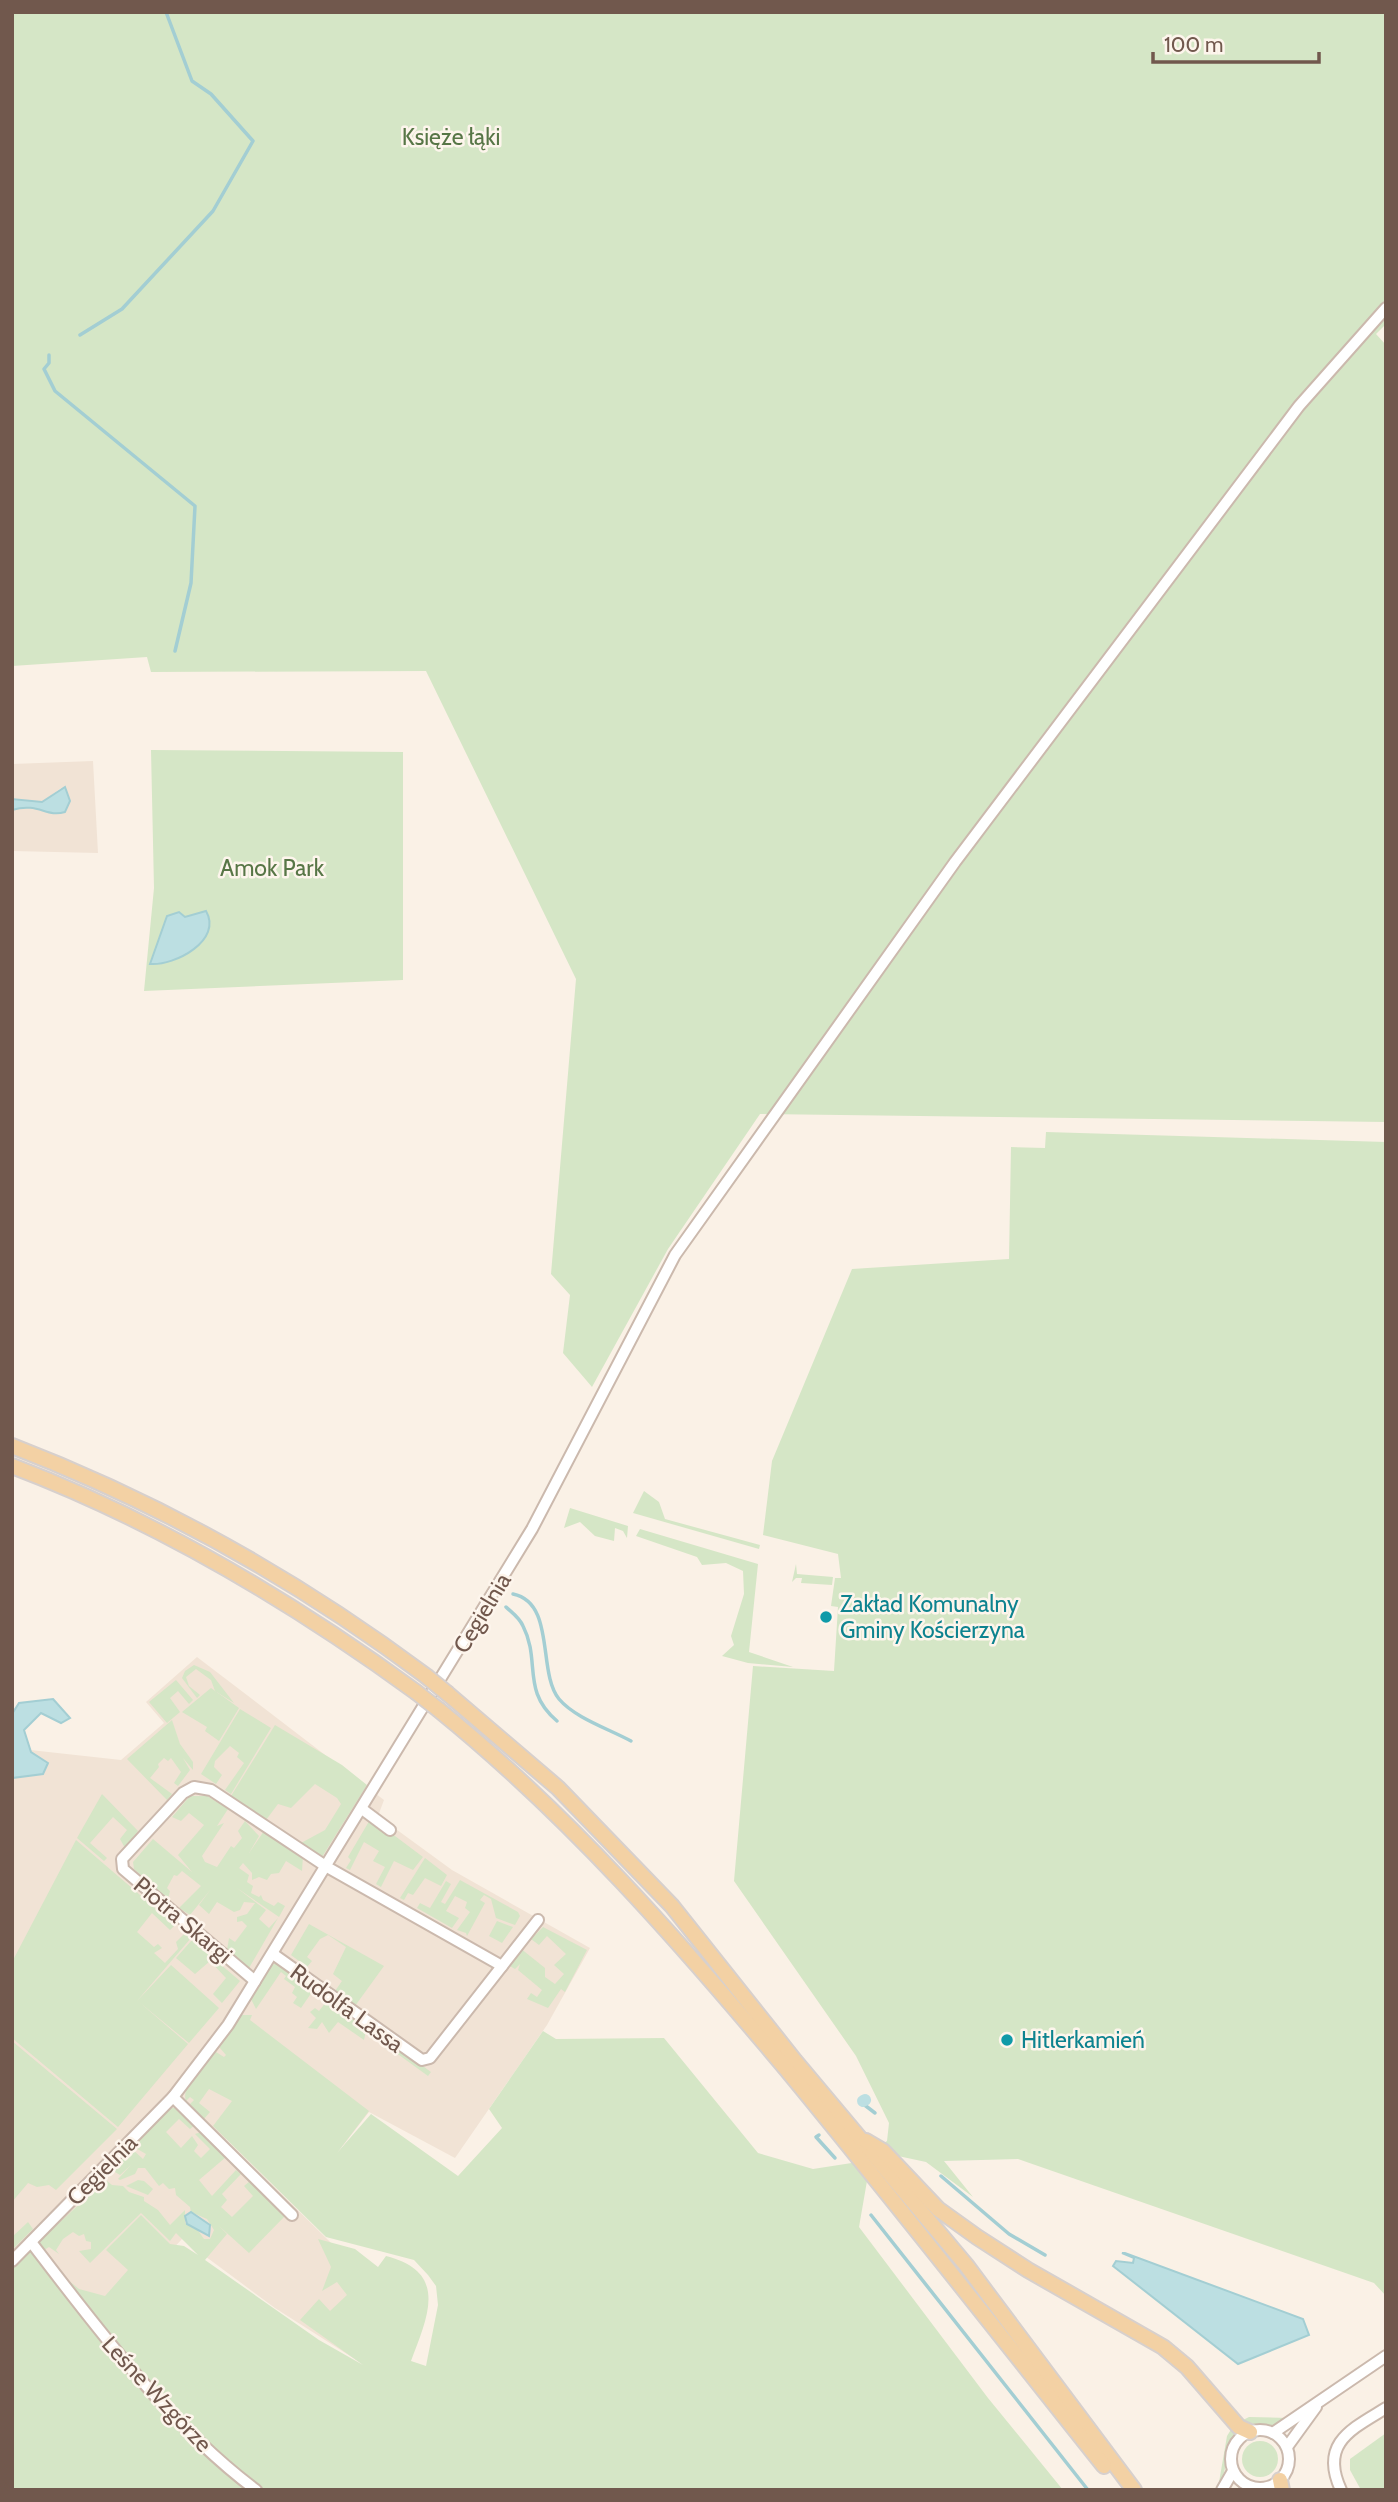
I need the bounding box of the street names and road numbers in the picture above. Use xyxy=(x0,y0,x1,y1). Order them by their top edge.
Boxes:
street label: Cegielnia xyxy=(447,1568,517,1658)
street label: Piotra Skargi xyxy=(128,1871,238,1969)
street label: Rudolfa Lassa xyxy=(285,1958,409,2058)
street label: Cegielnia xyxy=(61,2129,143,2211)
street label: Leśne Wzgórze xyxy=(96,2330,218,2458)

